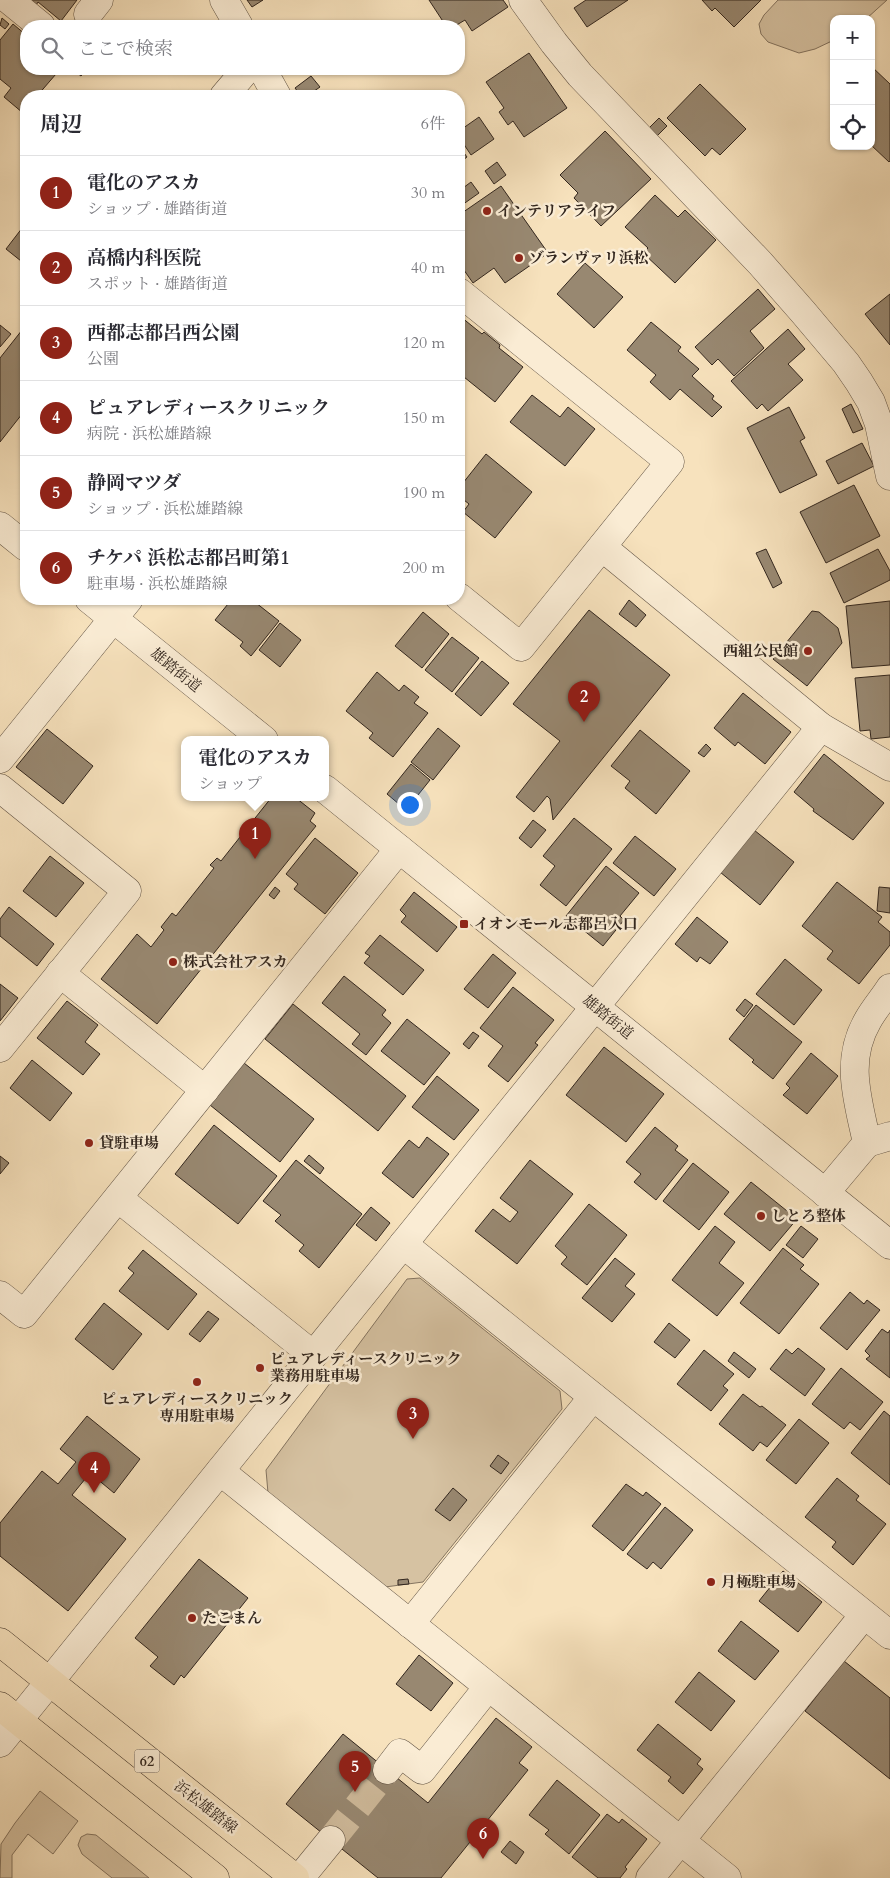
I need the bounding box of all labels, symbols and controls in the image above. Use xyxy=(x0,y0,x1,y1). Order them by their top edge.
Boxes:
map controls xyxy=(830,15,875,150)
button: + xyxy=(830,15,875,60)
search box xyxy=(20,20,465,75)
icon: search xyxy=(38,34,66,62)
text: ここで検索 xyxy=(78,36,173,62)
button: − xyxy=(830,60,875,105)
button: locate xyxy=(830,105,875,150)
text: 周辺 xyxy=(40,110,82,139)
text: 6件 xyxy=(421,113,445,135)
text: 電化のアスカ xyxy=(87,170,200,196)
text: 1 xyxy=(52,182,60,204)
text: 30 m xyxy=(411,182,445,204)
text: ショップ · 雄踏街道 xyxy=(87,198,227,220)
place label: インテリアライフ xyxy=(497,201,616,221)
marker: インテリアライフ xyxy=(481,205,493,217)
text: 高橋内科医院 xyxy=(87,245,201,271)
place label: ゾランヴァリ浜松 xyxy=(529,248,649,268)
marker: ゾランヴァリ浜松 xyxy=(513,252,525,264)
text: 2 xyxy=(52,257,60,279)
text: 40 m xyxy=(411,257,445,279)
text: スポット · 雄踏街道 xyxy=(87,273,228,295)
text: 西都志都呂西公園 xyxy=(87,320,239,346)
text: 3 xyxy=(52,332,60,354)
text: 120 m xyxy=(403,332,445,354)
text: 公園 xyxy=(87,348,119,370)
text: ピュアレディースクリニック xyxy=(87,395,330,421)
text: 4 xyxy=(52,407,60,429)
text: 150 m xyxy=(403,407,445,429)
text: 病院 · 浜松雄踏線 xyxy=(87,423,212,445)
text: 静岡マツダ xyxy=(87,470,181,496)
text: 5 xyxy=(52,482,60,504)
text: 190 m xyxy=(403,482,445,504)
text: ショップ · 浜松雄踏線 xyxy=(87,498,243,520)
text: チケパ 浜松志都呂町第1 xyxy=(87,545,290,571)
text: 6 xyxy=(52,557,60,579)
text: 200 m xyxy=(403,557,445,579)
text: 駐車場 · 浜松雄踏線 xyxy=(87,573,228,595)
place label: 西組公民館 xyxy=(723,641,798,661)
street label: 雄踏街道 xyxy=(146,643,206,697)
marker: 西組公民館 xyxy=(802,645,814,657)
pin: 2 xyxy=(568,681,600,722)
popup xyxy=(181,736,329,801)
text: 電化のアスカ xyxy=(198,745,312,771)
text: ショップ xyxy=(198,773,262,795)
your location xyxy=(397,792,423,818)
pin: 1 xyxy=(239,818,271,859)
place label: イオンモール志都呂入口 xyxy=(474,914,638,934)
marker: イオンモール志都呂入口 xyxy=(458,918,470,930)
place label: 株式会社アスカ xyxy=(183,952,287,972)
marker: 株式会社アスカ xyxy=(167,956,179,968)
street label: 雄踏街道 xyxy=(578,990,638,1044)
place label: 貸駐車場 xyxy=(99,1133,159,1153)
marker: 貸駐車場 xyxy=(83,1137,95,1149)
place label: しとろ整体 xyxy=(771,1206,846,1226)
marker: しとろ整体 xyxy=(755,1210,767,1222)
place label: ピュアレディースクリニック 業務用駐車場 xyxy=(270,1349,462,1386)
marker: ピュアレディースクリニック 業務用駐車場 xyxy=(254,1362,266,1374)
marker: ピュアレディースクリニック 専用駐車場 xyxy=(191,1376,203,1388)
place label: ピュアレディースクリニック 専用駐車場 xyxy=(101,1389,293,1426)
pin: 3 xyxy=(397,1398,429,1439)
pin: 4 xyxy=(78,1452,110,1493)
place label: 月極駐車場 xyxy=(721,1572,796,1592)
marker: 月極駐車場 xyxy=(705,1576,717,1588)
place label: たこまん xyxy=(202,1608,262,1628)
marker: たこまん xyxy=(186,1612,198,1624)
road number: 62 xyxy=(134,1750,160,1772)
pin: 5 xyxy=(339,1751,371,1792)
street label: 浜松雄踏線 xyxy=(170,1776,242,1838)
pin: 6 xyxy=(467,1818,499,1859)

